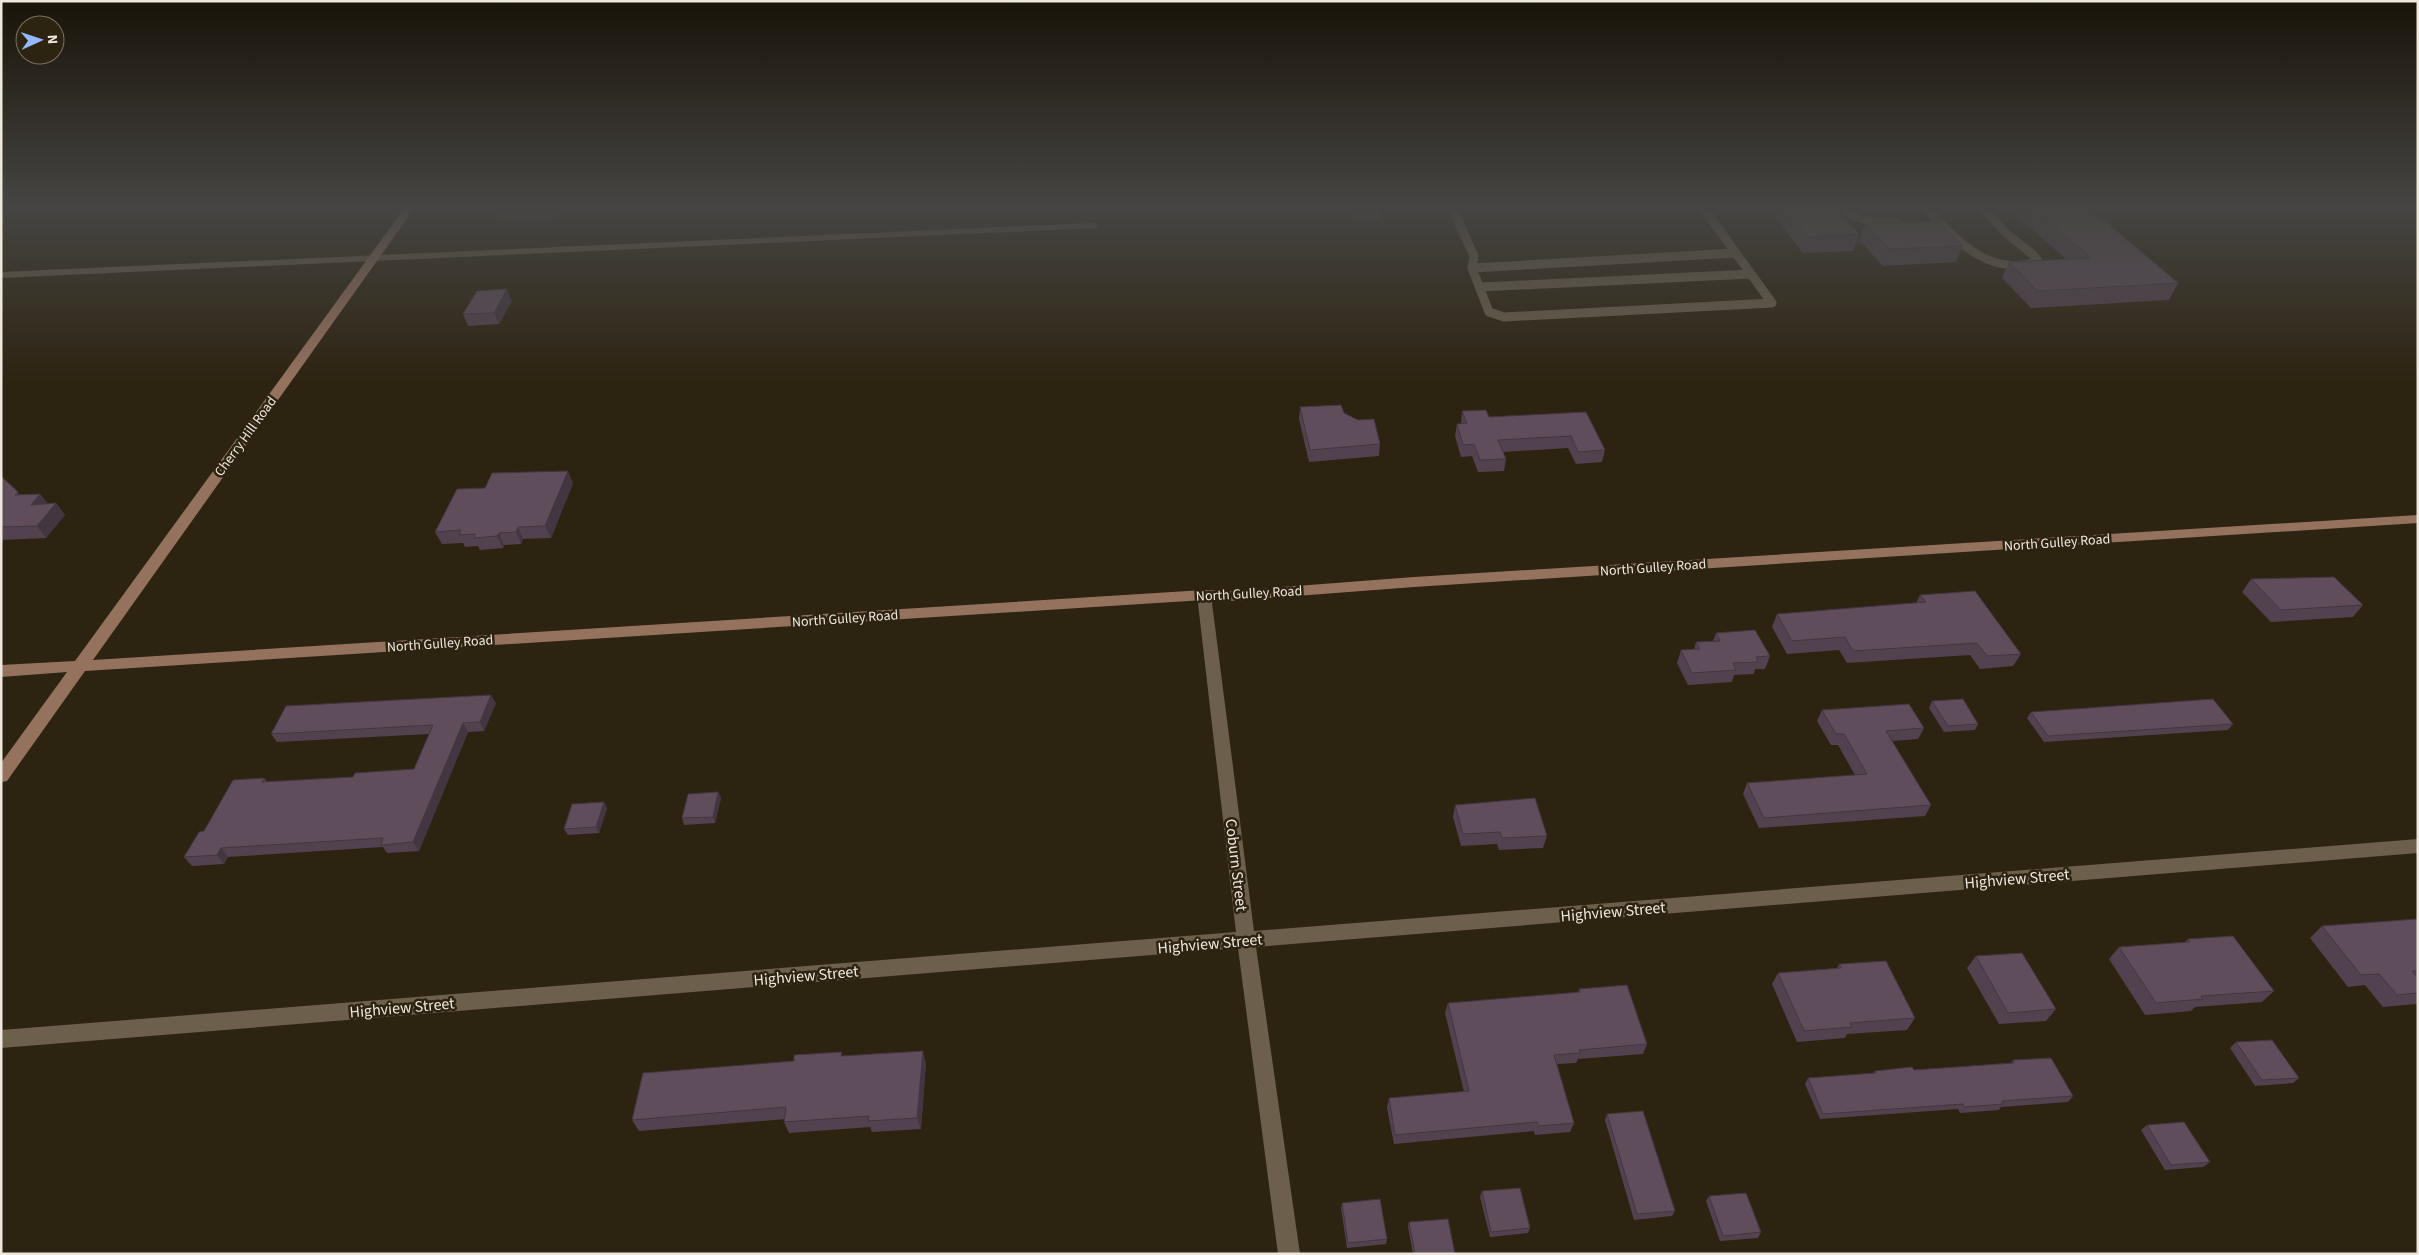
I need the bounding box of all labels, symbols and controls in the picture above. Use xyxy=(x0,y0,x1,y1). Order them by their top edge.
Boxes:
north arrow xyxy=(15,15,65,65)
text: N xyxy=(42,34,62,45)
street label: Cherry Hill Road xyxy=(210,392,282,481)
street label: North Gulley Road xyxy=(2003,529,2111,557)
street label: North Gulley Road xyxy=(1599,554,1707,582)
street label: North Gulley Road xyxy=(1195,581,1303,607)
street label: North Gulley Road xyxy=(791,605,899,633)
street label: North Gulley Road xyxy=(386,630,494,658)
street label: Coburn Street xyxy=(1219,818,1253,913)
street label: Highview Street xyxy=(1964,863,2071,895)
street label: Highview Street xyxy=(1560,896,1667,928)
street label: Highview Street xyxy=(1157,928,1264,960)
street label: Highview Street xyxy=(753,960,860,992)
street label: Highview Street xyxy=(349,992,456,1024)

